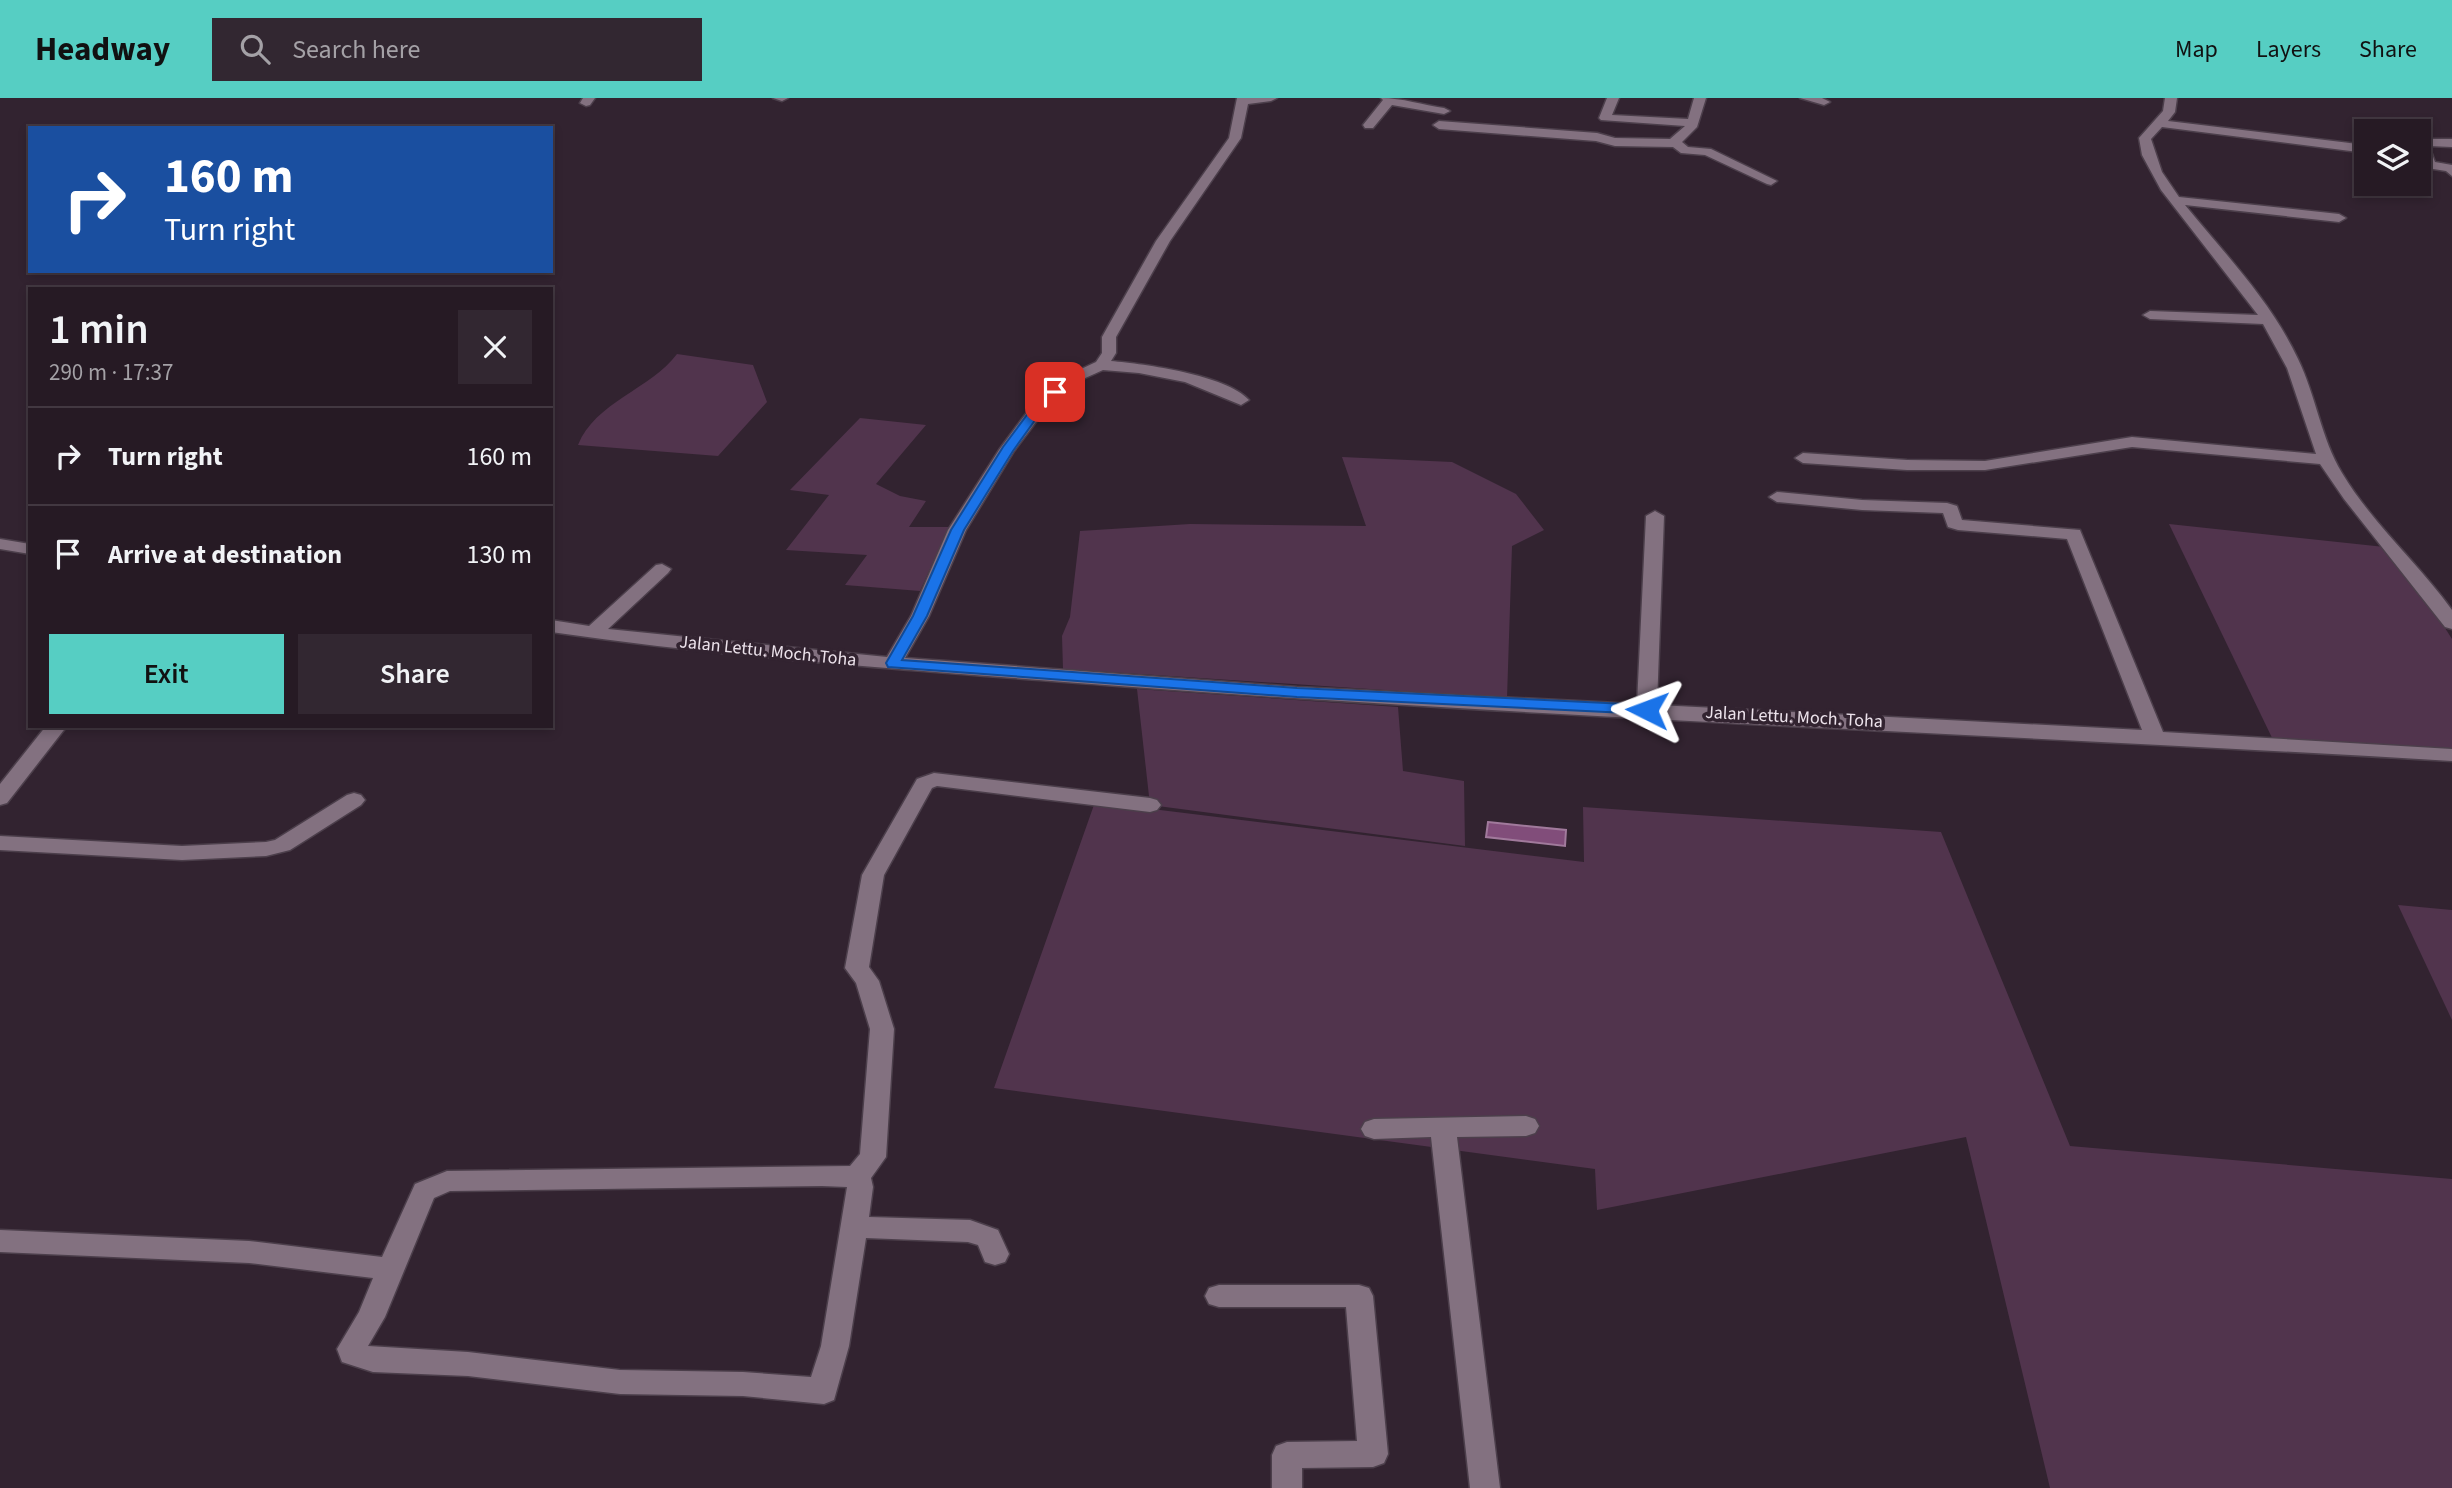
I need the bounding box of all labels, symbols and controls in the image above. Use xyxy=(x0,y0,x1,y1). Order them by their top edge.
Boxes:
search box xyxy=(212,18,702,81)
text: Headway xyxy=(35,26,170,73)
icon: search xyxy=(236,30,274,68)
text: Search here xyxy=(292,31,420,68)
text: Map xyxy=(2175,32,2218,67)
text: Layers xyxy=(2256,32,2321,67)
text: Share xyxy=(2359,32,2417,67)
map controls xyxy=(2354,119,2431,196)
button: layers xyxy=(2354,119,2431,196)
text: 160 m xyxy=(164,142,293,212)
icon: right xyxy=(49,154,140,245)
text: Turn right xyxy=(164,207,295,253)
text: 1 min xyxy=(49,300,149,360)
button: close xyxy=(458,310,532,384)
text: 290 m · 17:37 xyxy=(49,356,173,389)
pin xyxy=(1025,362,1085,422)
icon: arrive xyxy=(1036,373,1074,411)
icon: right xyxy=(49,437,87,475)
text: Turn right xyxy=(108,438,223,475)
text: 160 m xyxy=(466,438,532,475)
icon: arrive xyxy=(49,535,87,573)
text: Arrive at destination xyxy=(108,536,342,573)
text: 130 m xyxy=(466,536,532,573)
street label: Jalan Lettu. Moch. Toha xyxy=(678,629,858,673)
button: Exit xyxy=(49,634,284,714)
button: Share xyxy=(298,634,532,714)
position arrow xyxy=(1610,673,1684,747)
street label: Jalan Lettu. Moch. Toha xyxy=(1705,700,1883,734)

